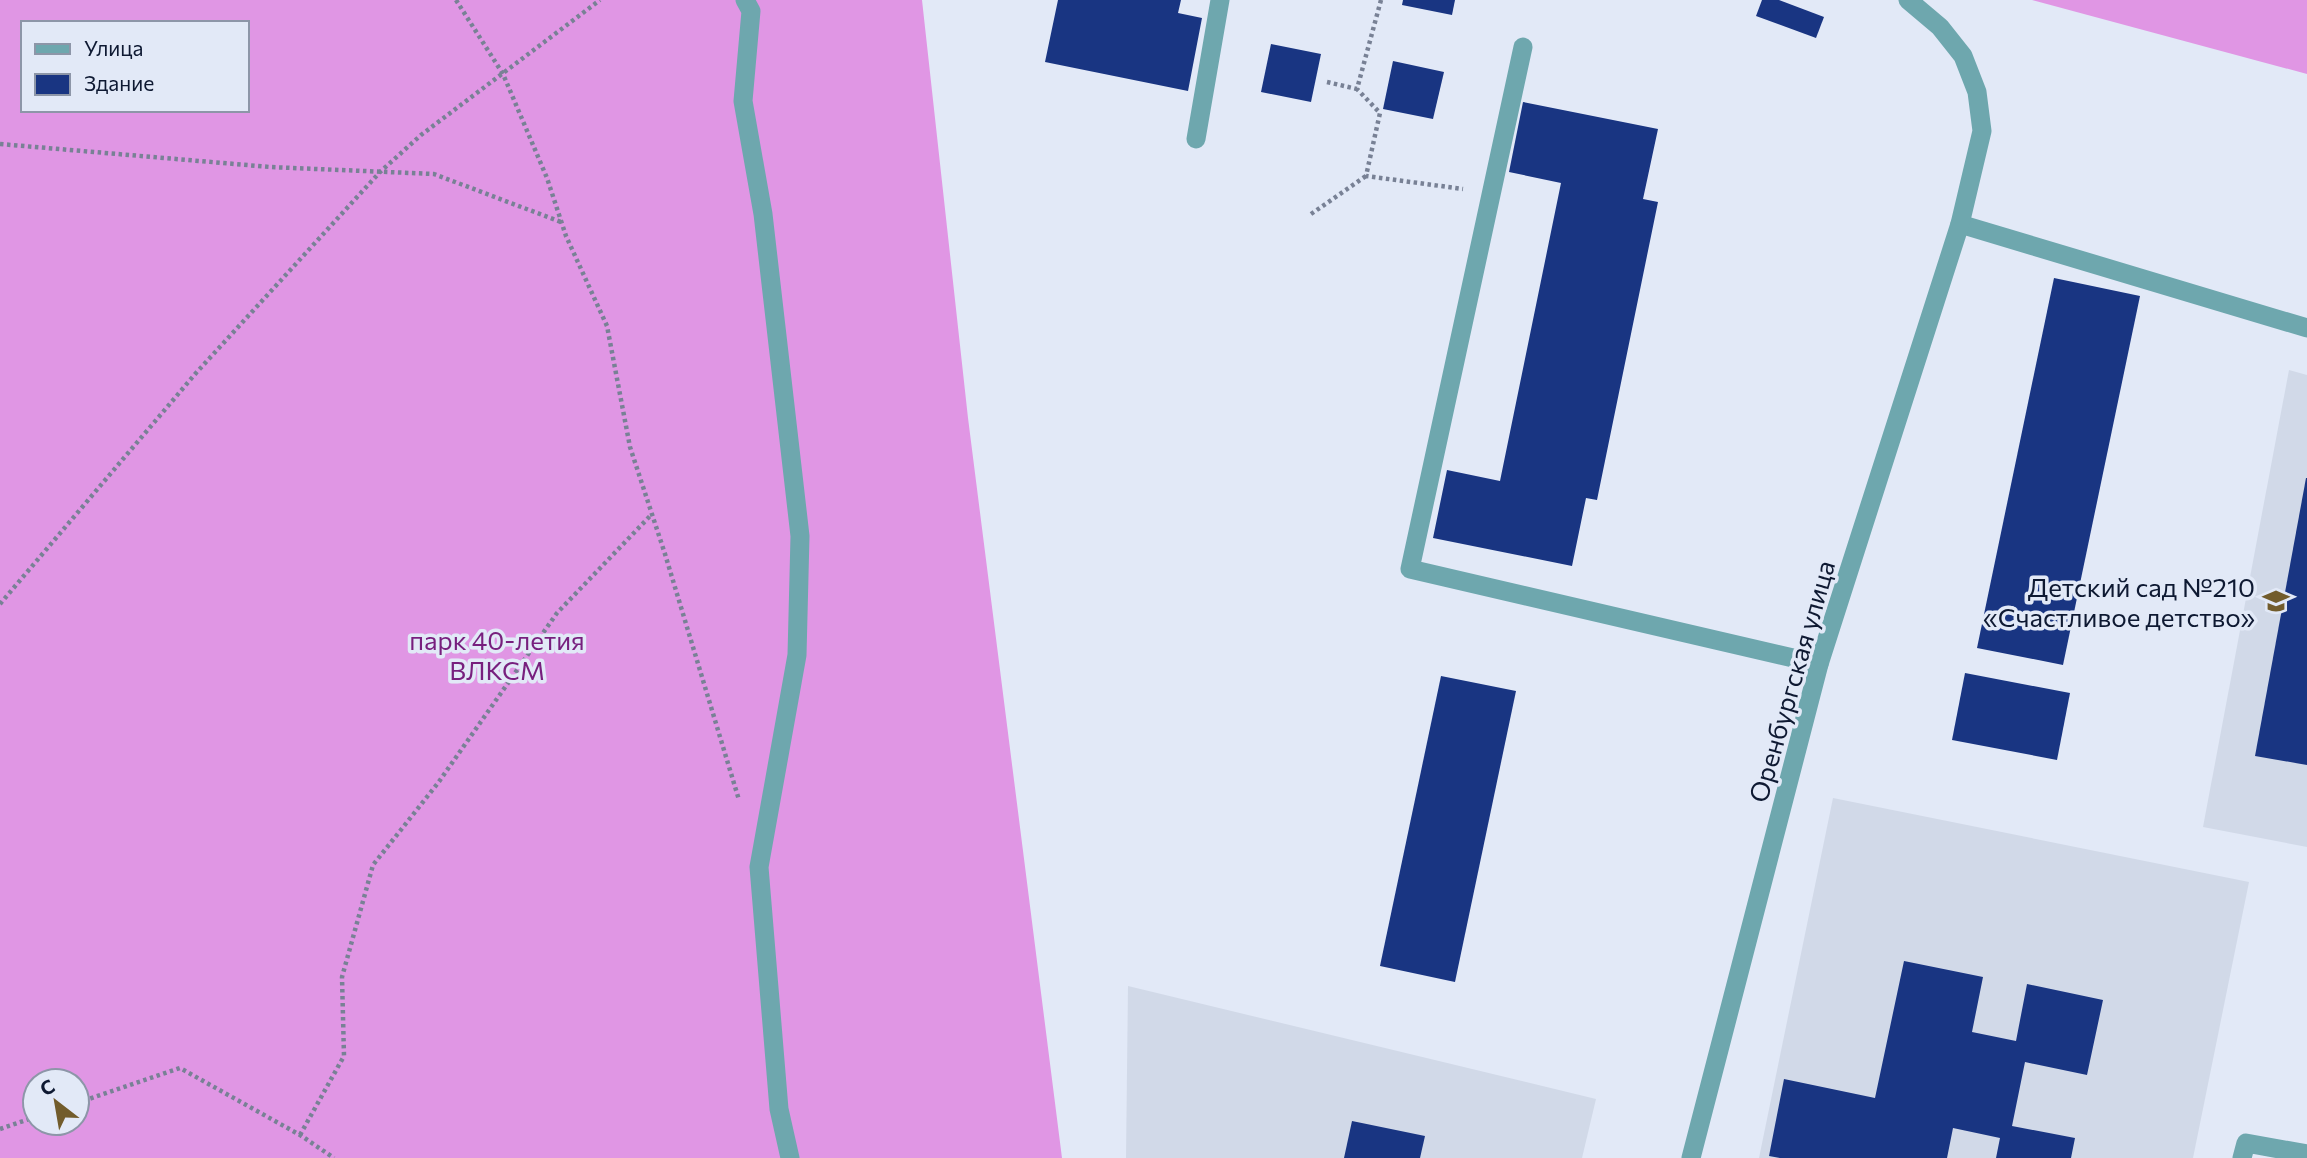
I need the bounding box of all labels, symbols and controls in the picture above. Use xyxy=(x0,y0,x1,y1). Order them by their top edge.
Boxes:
legend xyxy=(21,21,248,112)
text: Улица xyxy=(84,35,143,60)
text: Здание xyxy=(84,70,154,95)
street label: Оренбургская улица xyxy=(1742,556,1840,806)
place label: Детский сад №210 «Счастливое детство» xyxy=(1983,571,2255,632)
school or university icon: Детский сад №210 «Счастливое детство» xyxy=(2261,586,2291,616)
park label: парк 40-летия ВЛКСМ xyxy=(409,624,585,685)
north arrow xyxy=(21,1067,91,1137)
text: С xyxy=(35,1074,58,1100)

